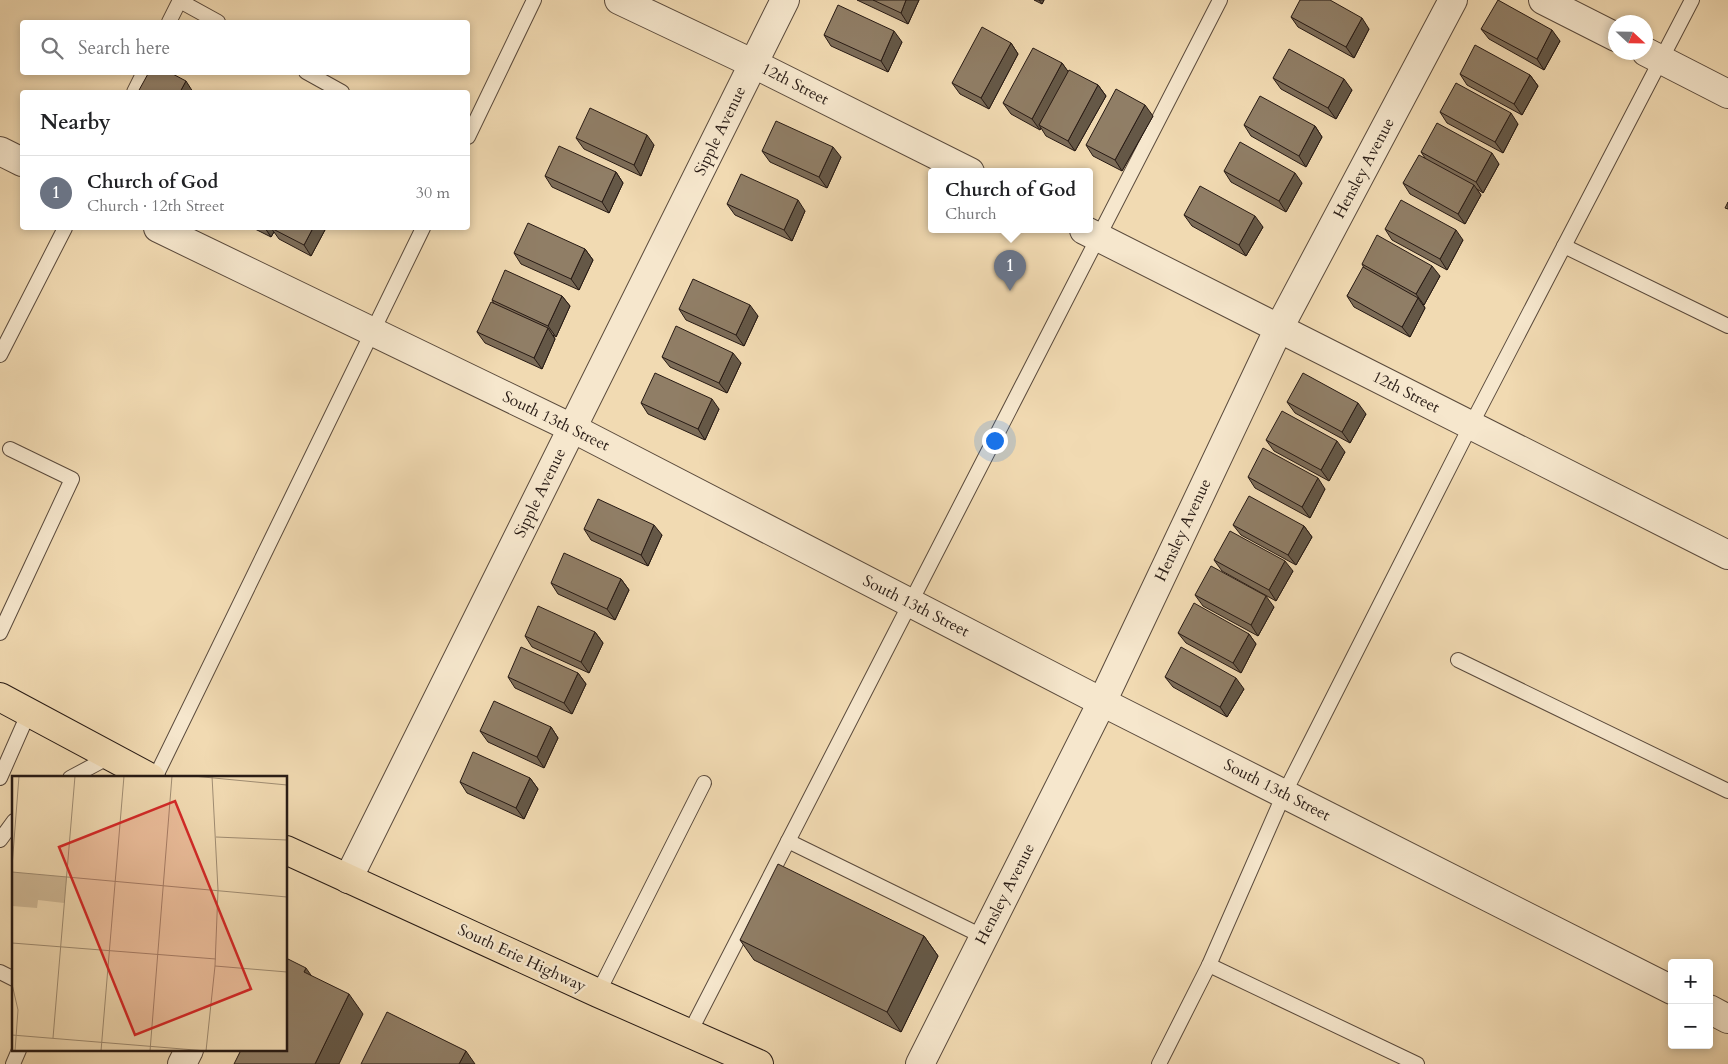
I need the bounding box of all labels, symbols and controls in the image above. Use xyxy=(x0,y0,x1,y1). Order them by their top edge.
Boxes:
north arrow xyxy=(1608,15,1653,60)
search box xyxy=(20,20,470,75)
icon: search xyxy=(38,34,66,62)
text: Search here xyxy=(78,35,170,61)
street label: 12th Street xyxy=(757,58,833,110)
street label: Sipple Avenue xyxy=(689,83,751,179)
text: Nearby xyxy=(40,108,111,137)
street label: Hensley Avenue xyxy=(1328,114,1400,222)
popup xyxy=(928,168,1093,233)
text: Church of God xyxy=(87,169,218,195)
text: Church of God xyxy=(945,177,1076,203)
text: 1 xyxy=(52,182,60,204)
text: 30 m xyxy=(416,182,450,204)
text: Church · 12th Street xyxy=(87,195,224,217)
text: Church xyxy=(945,203,997,225)
pin: 1 xyxy=(994,250,1026,291)
street label: 12th Street xyxy=(1368,366,1444,418)
street label: South 13th Street xyxy=(499,386,613,456)
your location xyxy=(982,428,1008,454)
street label: Sipple Avenue xyxy=(509,445,571,541)
street label: Hensley Avenue xyxy=(1150,475,1216,585)
street label: South 13th Street xyxy=(859,570,973,642)
street label: South 13th Street xyxy=(1220,754,1334,826)
inset map xyxy=(12,776,288,1052)
street label: Hensley Avenue xyxy=(970,840,1040,948)
street label: South Erie Highway xyxy=(454,919,590,998)
map controls xyxy=(1668,959,1713,1049)
button: + xyxy=(1668,959,1713,1004)
button: − xyxy=(1668,1004,1713,1049)

